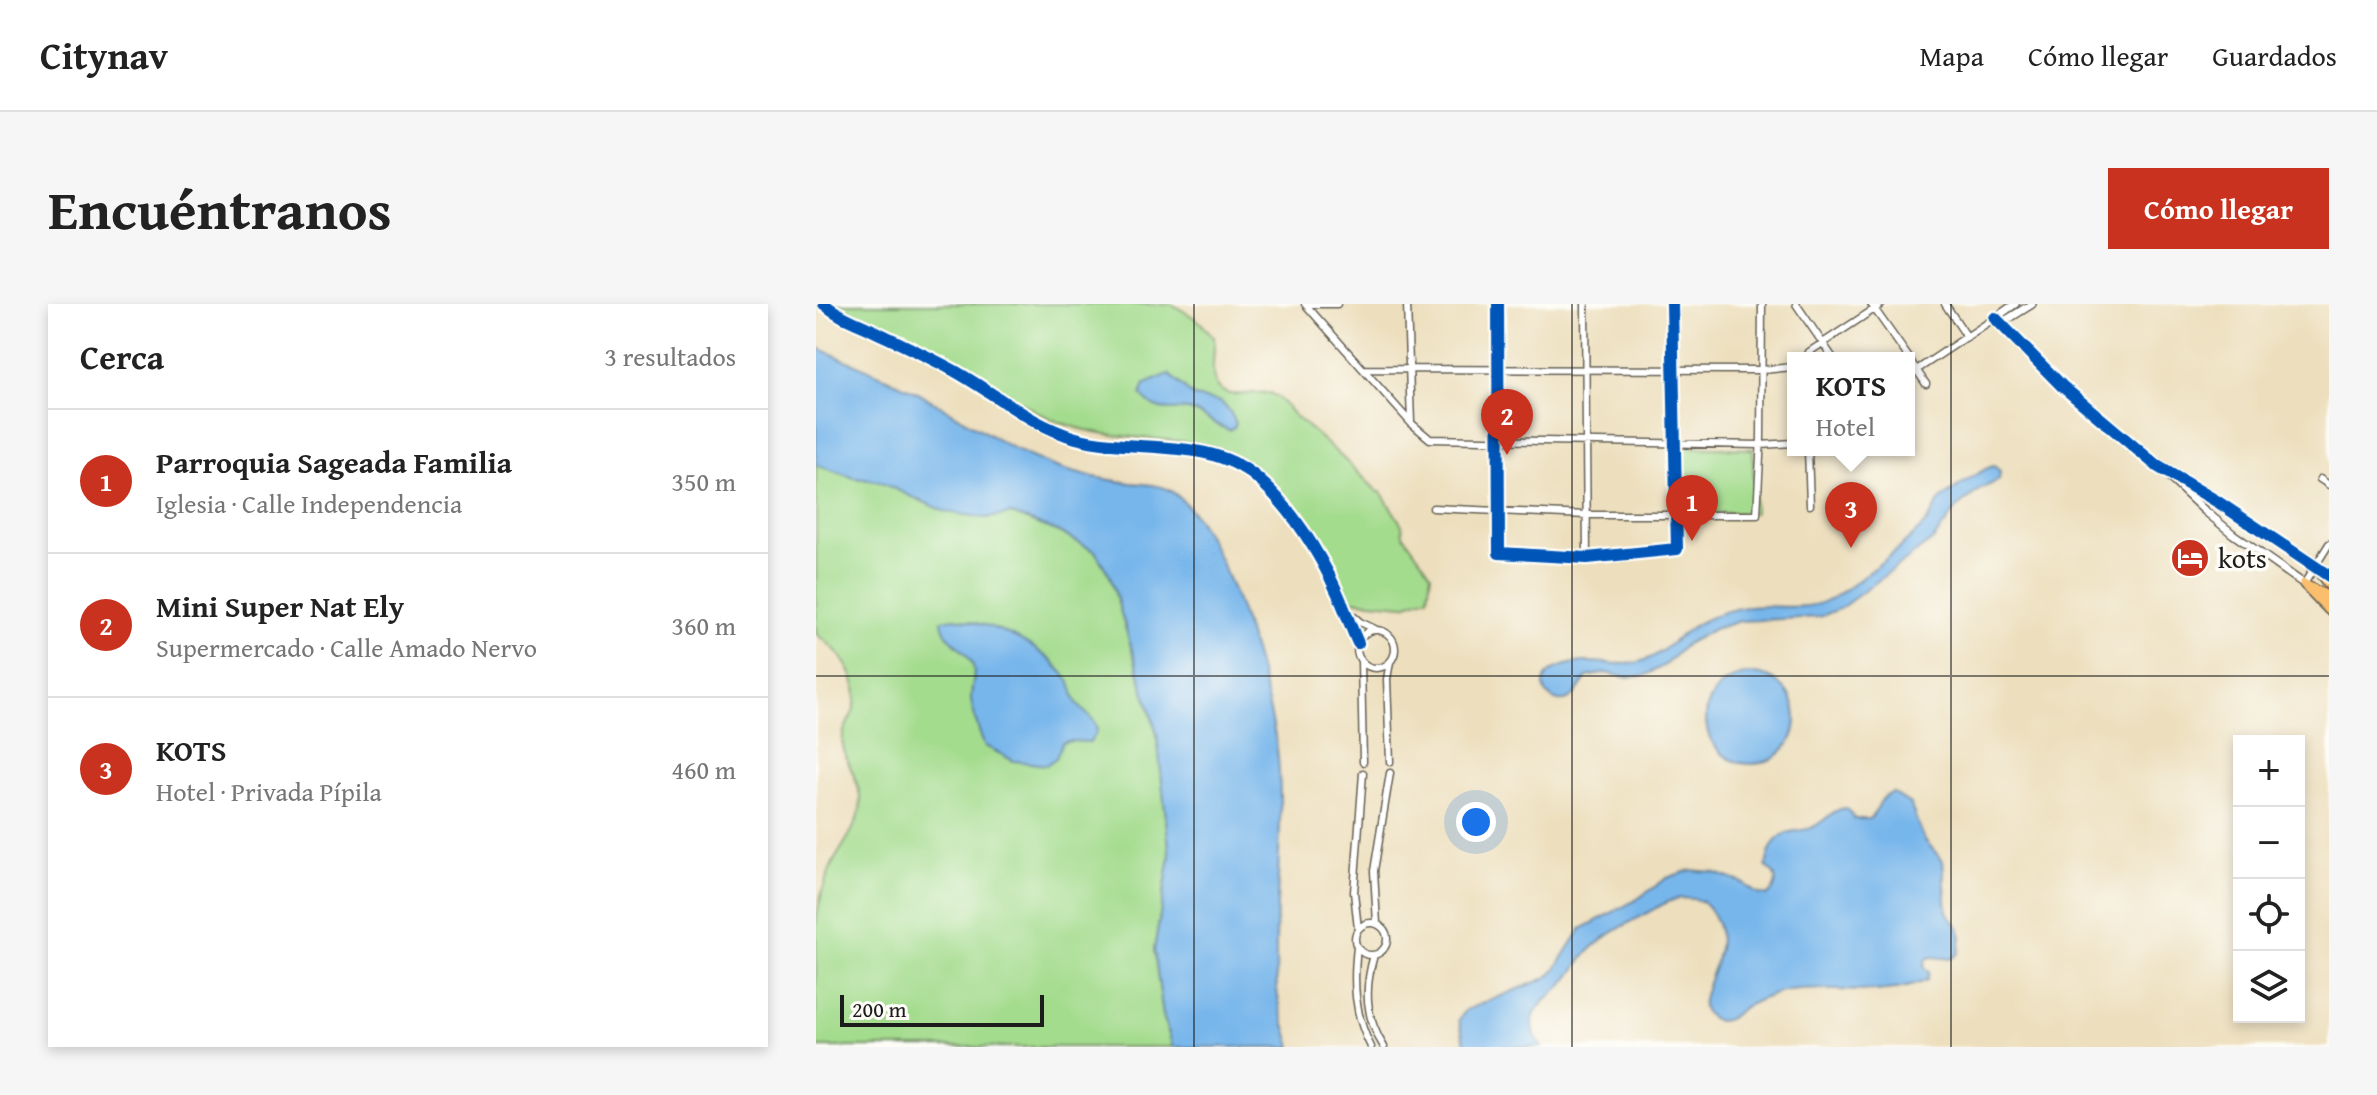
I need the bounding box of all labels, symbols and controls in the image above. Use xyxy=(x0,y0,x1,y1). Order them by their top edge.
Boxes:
text: Citynav xyxy=(40,27,168,83)
text: Mapa xyxy=(1919,35,1984,76)
text: Cómo llegar xyxy=(2028,35,2168,76)
text: Guardados xyxy=(2212,35,2337,76)
text: Encuéntranos xyxy=(48,167,392,250)
button: Cómo llegar xyxy=(2108,168,2329,249)
text: Cerca xyxy=(80,332,164,381)
text: 3 resultados xyxy=(605,337,736,376)
popup xyxy=(1787,352,1915,456)
text: KOTS xyxy=(1816,363,1886,407)
pin: 2 xyxy=(1481,389,1533,455)
text: Hotel xyxy=(1816,407,1875,446)
text: Parroquia Sageada Familia xyxy=(156,440,512,484)
text: 1 xyxy=(99,462,113,501)
text: 350 m xyxy=(671,462,736,501)
pin: 1 xyxy=(1666,475,1718,541)
pin: 3 xyxy=(1825,482,1877,548)
text: Iglesia · Calle Independencia xyxy=(156,484,462,523)
hotel icon: kots xyxy=(2169,537,2211,579)
place label: kots xyxy=(2218,537,2267,578)
text: Mini Super Nat Ely xyxy=(156,584,404,628)
text: 2 xyxy=(99,606,113,645)
text: 360 m xyxy=(671,606,736,645)
text: Supermercado · Calle Amado Nervo xyxy=(156,628,537,667)
text: KOTS xyxy=(156,728,226,772)
map controls xyxy=(2233,735,2305,1023)
button: + xyxy=(2233,735,2305,807)
text: 3 xyxy=(99,750,113,789)
text: 460 m xyxy=(671,750,736,789)
text: Hotel · Privada Pípila xyxy=(156,772,382,811)
your location xyxy=(1456,802,1496,842)
button: − xyxy=(2233,807,2305,879)
button: locate xyxy=(2233,879,2305,951)
button: layers xyxy=(2233,951,2305,1023)
scale bar xyxy=(840,991,1044,1027)
text: 200 m xyxy=(852,993,907,1025)

